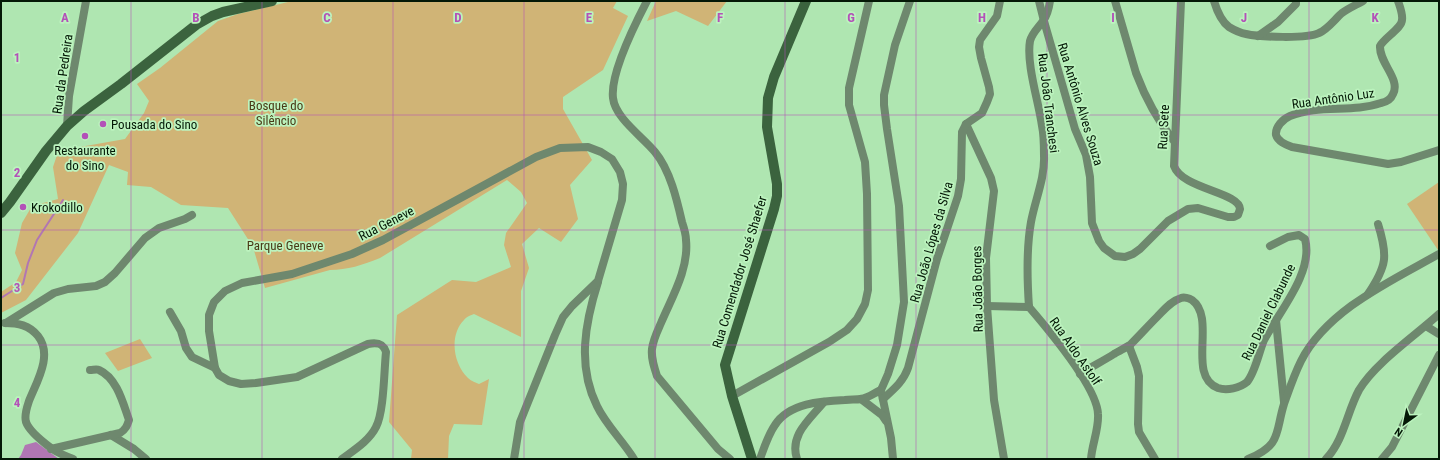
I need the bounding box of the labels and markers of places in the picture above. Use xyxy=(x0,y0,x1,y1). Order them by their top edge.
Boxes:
place label: Pousada do Sino xyxy=(111,117,197,132)
marker: Pousada do Sino xyxy=(98,119,108,129)
marker: Restaurante do Sino xyxy=(80,131,90,141)
place label: Restaurante do Sino xyxy=(54,143,116,173)
place label: Krokodillo xyxy=(31,200,83,215)
marker: Krokodillo xyxy=(18,202,28,212)

